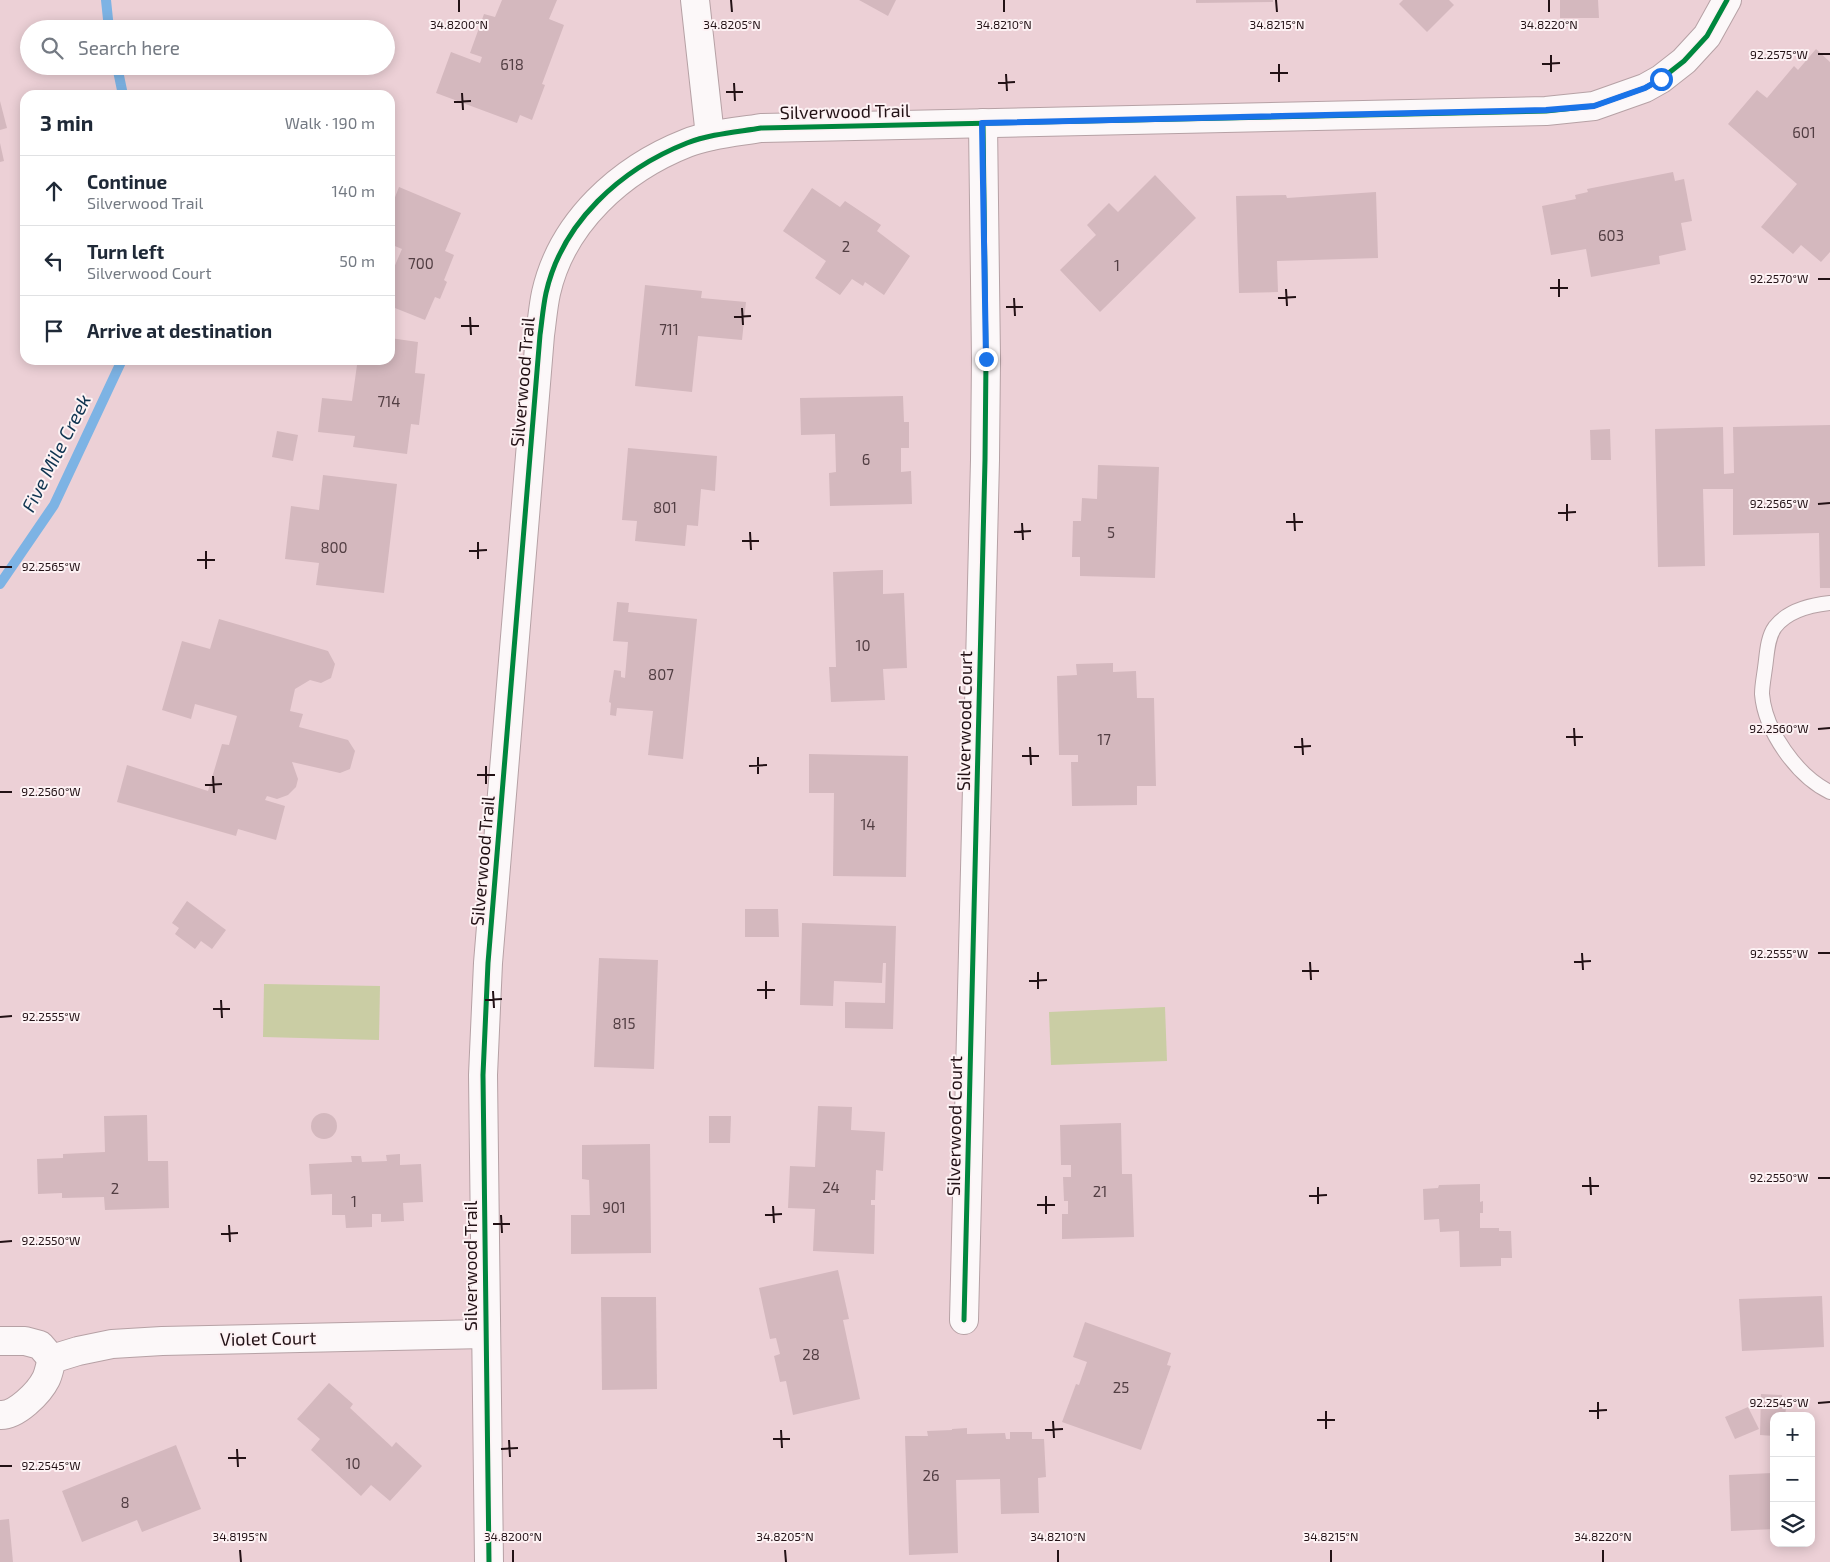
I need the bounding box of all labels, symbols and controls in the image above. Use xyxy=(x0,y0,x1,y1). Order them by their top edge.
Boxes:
text: 34.8200°N xyxy=(430,17,488,31)
text: 34.8205°N xyxy=(703,17,761,31)
text: 34.8210°N xyxy=(976,17,1032,31)
text: 34.8215°N xyxy=(1250,17,1304,31)
text: 34.8220°N xyxy=(1520,17,1578,31)
search box xyxy=(20,20,395,75)
icon: search xyxy=(38,34,66,62)
text: Search here xyxy=(78,36,180,59)
text: 92.2575°W xyxy=(1750,47,1808,61)
house number: 618 xyxy=(500,55,524,73)
route start xyxy=(1650,68,1673,91)
street label: Silverwood Trail xyxy=(779,99,911,123)
text: 3 min xyxy=(40,110,93,135)
text: Walk · 190 m xyxy=(285,113,375,132)
house number: 601 xyxy=(1792,123,1816,141)
text: Continue xyxy=(87,170,167,193)
icon: ahead xyxy=(40,177,68,205)
text: 140 m xyxy=(332,181,375,200)
text: Silverwood Trail xyxy=(87,193,203,212)
house number: 603 xyxy=(1598,226,1624,244)
house number: 2 xyxy=(842,237,850,255)
text: Turn left xyxy=(87,240,164,263)
icon: left xyxy=(40,247,68,275)
text: 50 m xyxy=(339,251,375,270)
house number: 700 xyxy=(408,254,434,272)
house number: 1 xyxy=(1114,256,1120,274)
text: Silverwood Court xyxy=(87,263,212,282)
text: 92.2570°W xyxy=(1750,271,1808,285)
street label: Silverwood Trail xyxy=(505,315,539,448)
icon: arrive xyxy=(40,317,68,345)
text: Arrive at destination xyxy=(87,319,272,342)
house number: 711 xyxy=(659,320,679,338)
route end xyxy=(975,348,998,371)
water label: Five Mile Creek xyxy=(16,390,95,516)
house number: 714 xyxy=(378,392,400,410)
house number: 6 xyxy=(862,450,870,468)
text: 92.2565°W xyxy=(1750,496,1808,510)
house number: 801 xyxy=(653,498,677,516)
house number: 5 xyxy=(1107,523,1115,541)
house number: 800 xyxy=(320,538,348,556)
text: 92.2565°W xyxy=(22,559,80,573)
house number: 10 xyxy=(855,636,871,654)
street label: Silverwood Court xyxy=(952,651,976,791)
house number: 807 xyxy=(648,665,674,683)
text: 92.2560°W xyxy=(1749,721,1809,735)
house number: 17 xyxy=(1097,730,1111,748)
text: 92.2560°W xyxy=(21,784,81,798)
street label: Silverwood Trail xyxy=(465,794,499,927)
house number: 14 xyxy=(860,815,876,833)
text: 92.2555°W xyxy=(1750,946,1808,960)
text: 92.2555°W xyxy=(22,1009,80,1023)
house number: 815 xyxy=(612,1014,636,1032)
street label: Silverwood Court xyxy=(942,1056,966,1196)
text: 92.2550°W xyxy=(1750,1170,1808,1184)
house number: 24 xyxy=(822,1178,840,1196)
house number: 2 xyxy=(111,1179,119,1197)
house number: 21 xyxy=(1093,1182,1107,1200)
house number: 1 xyxy=(351,1192,357,1210)
house number: 901 xyxy=(602,1198,626,1216)
street label: Silverwood Trail xyxy=(459,1200,481,1331)
text: 92.2550°W xyxy=(22,1233,80,1247)
street label: Violet Court xyxy=(220,1326,316,1350)
house number: 28 xyxy=(802,1345,820,1363)
house number: 25 xyxy=(1113,1378,1129,1396)
text: 92.2545°W xyxy=(1749,1395,1809,1409)
map controls xyxy=(1770,1412,1815,1547)
button: + xyxy=(1770,1412,1815,1457)
house number: 10 xyxy=(345,1454,361,1472)
button: − xyxy=(1770,1457,1815,1502)
text: 92.2545°W xyxy=(21,1458,81,1472)
house number: 26 xyxy=(922,1466,940,1484)
house number: 8 xyxy=(120,1493,130,1511)
button: layers xyxy=(1770,1502,1815,1547)
text: 34.8195°N xyxy=(213,1529,267,1543)
text: 34.8200°N xyxy=(484,1529,542,1543)
text: 34.8205°N xyxy=(756,1529,814,1543)
text: 34.8210°N xyxy=(1030,1529,1086,1543)
text: 34.8215°N xyxy=(1304,1529,1358,1543)
text: 34.8220°N xyxy=(1574,1529,1632,1543)

